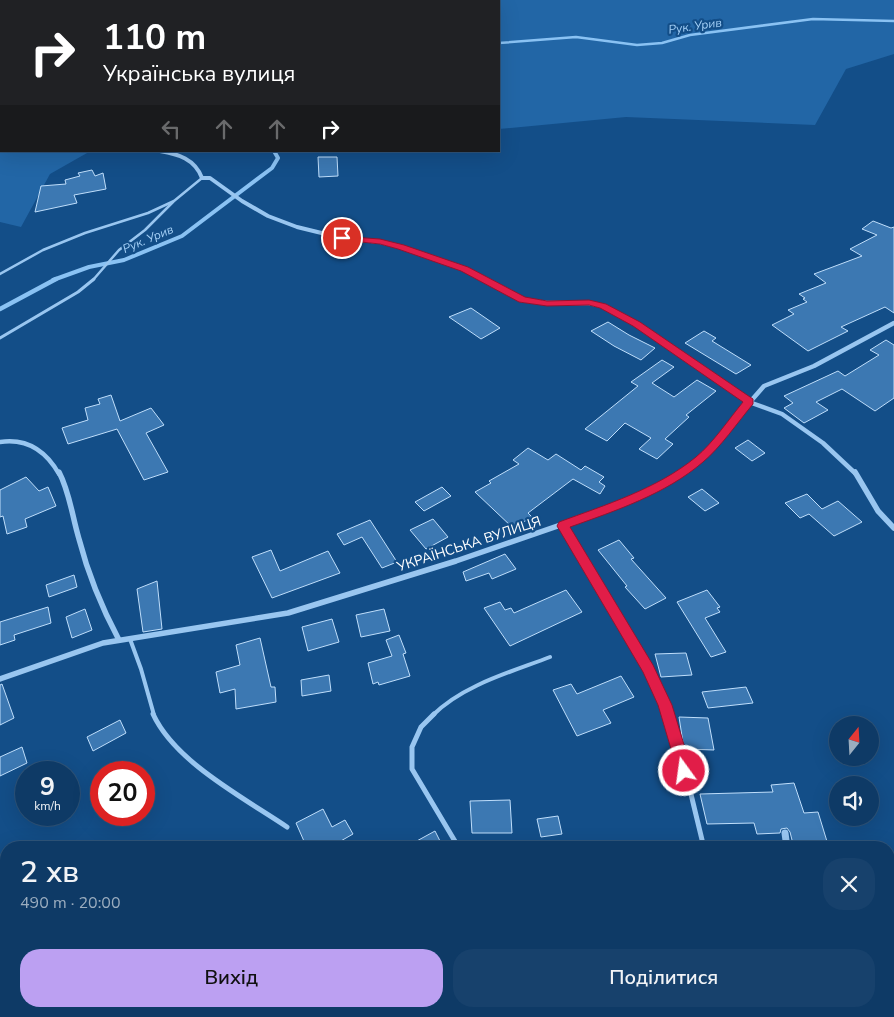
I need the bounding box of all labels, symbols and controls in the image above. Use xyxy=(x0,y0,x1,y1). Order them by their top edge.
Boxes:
text: 110 m xyxy=(103,14,206,61)
water label: Рук. Урив xyxy=(667,14,723,38)
icon: right xyxy=(20,20,85,85)
text: Українська вулиця xyxy=(103,59,295,89)
icon: left xyxy=(157,115,185,143)
icon: ahead xyxy=(210,115,238,143)
icon: ahead xyxy=(263,115,291,143)
icon: right xyxy=(316,115,344,143)
pin xyxy=(321,217,363,259)
water label: Рук. Урив xyxy=(120,221,176,257)
icon: arrive xyxy=(328,224,356,252)
street label: УКРАЇНСЬКА ВУЛИЦЯ xyxy=(393,512,544,577)
north arrow xyxy=(829,716,879,766)
map controls xyxy=(829,716,879,826)
position arrow xyxy=(657,744,709,796)
speed limit sign: 20 xyxy=(90,761,155,826)
text: 9 xyxy=(40,770,55,804)
button: sound xyxy=(829,776,879,826)
text: km/h xyxy=(34,798,61,814)
text: 2 хв xyxy=(20,852,79,893)
button: close xyxy=(823,858,875,910)
text: 490 m · 20:00 xyxy=(20,892,121,914)
button: Вихід xyxy=(20,949,443,1007)
button: Поділитися xyxy=(453,949,875,1007)

